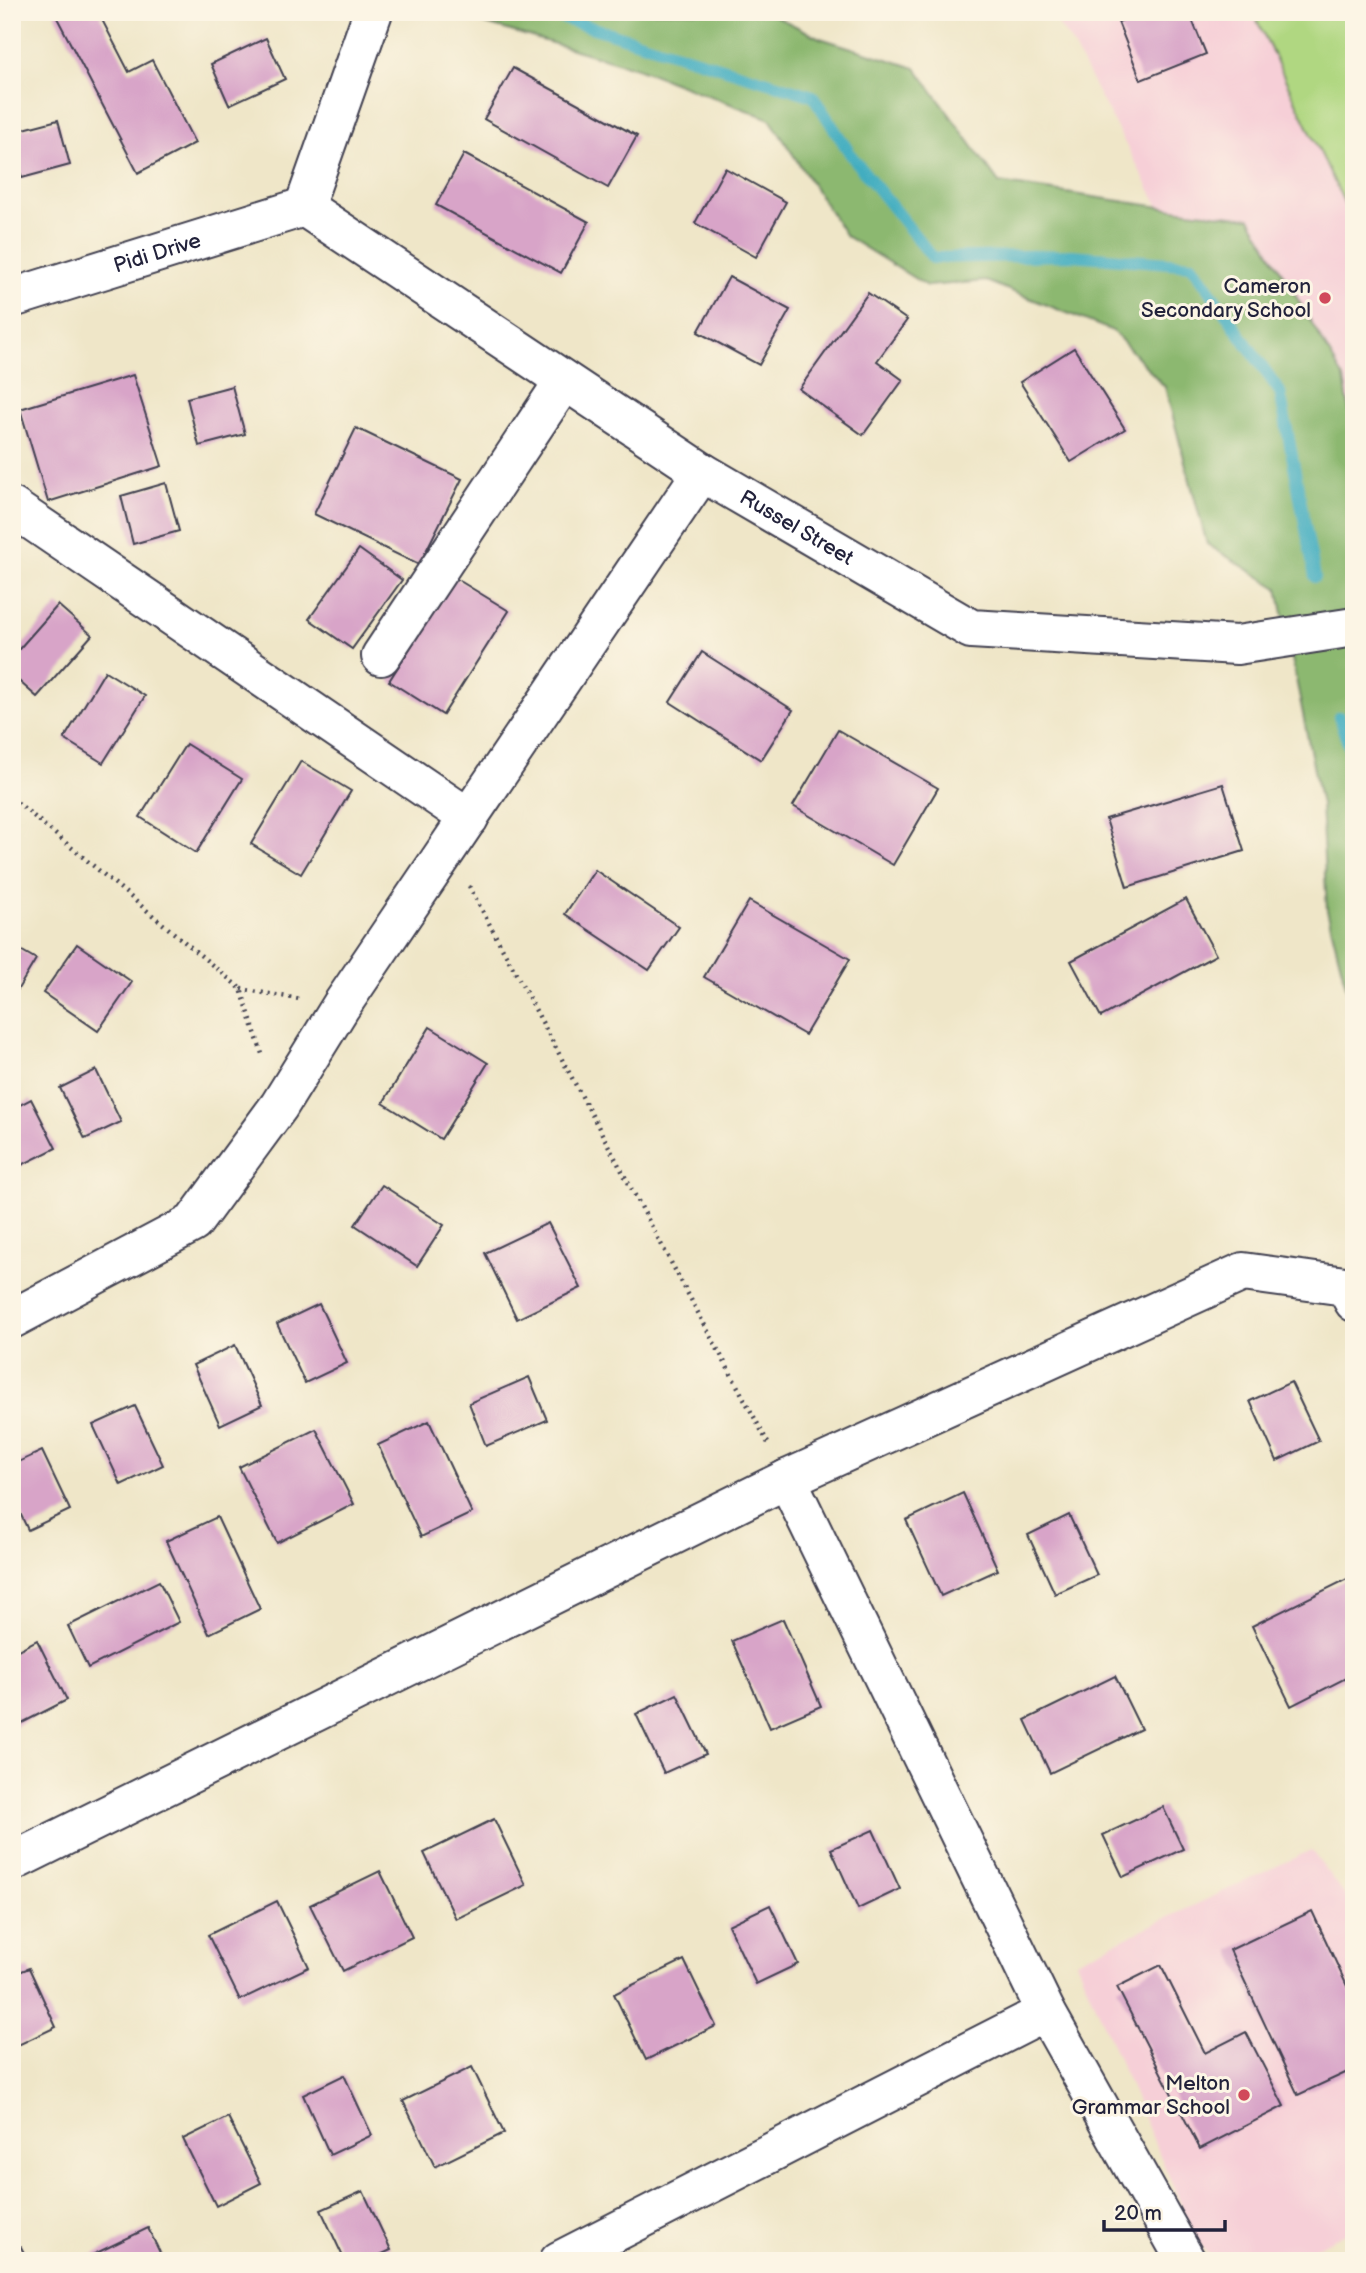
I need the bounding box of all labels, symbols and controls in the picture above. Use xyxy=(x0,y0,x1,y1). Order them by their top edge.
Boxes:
street label: Pidi Drive xyxy=(110,227,204,278)
place label: Cameron Secondary School xyxy=(1141,274,1311,323)
marker: Cameron Secondary School xyxy=(1317,290,1333,306)
street label: Russel Street xyxy=(735,484,859,571)
place label: Melton Grammar School xyxy=(1072,2071,1230,2120)
marker: Melton Grammar School xyxy=(1236,2087,1252,2103)
scale bar xyxy=(1104,2189,1224,2233)
text: 20 m xyxy=(1114,2201,1162,2226)

